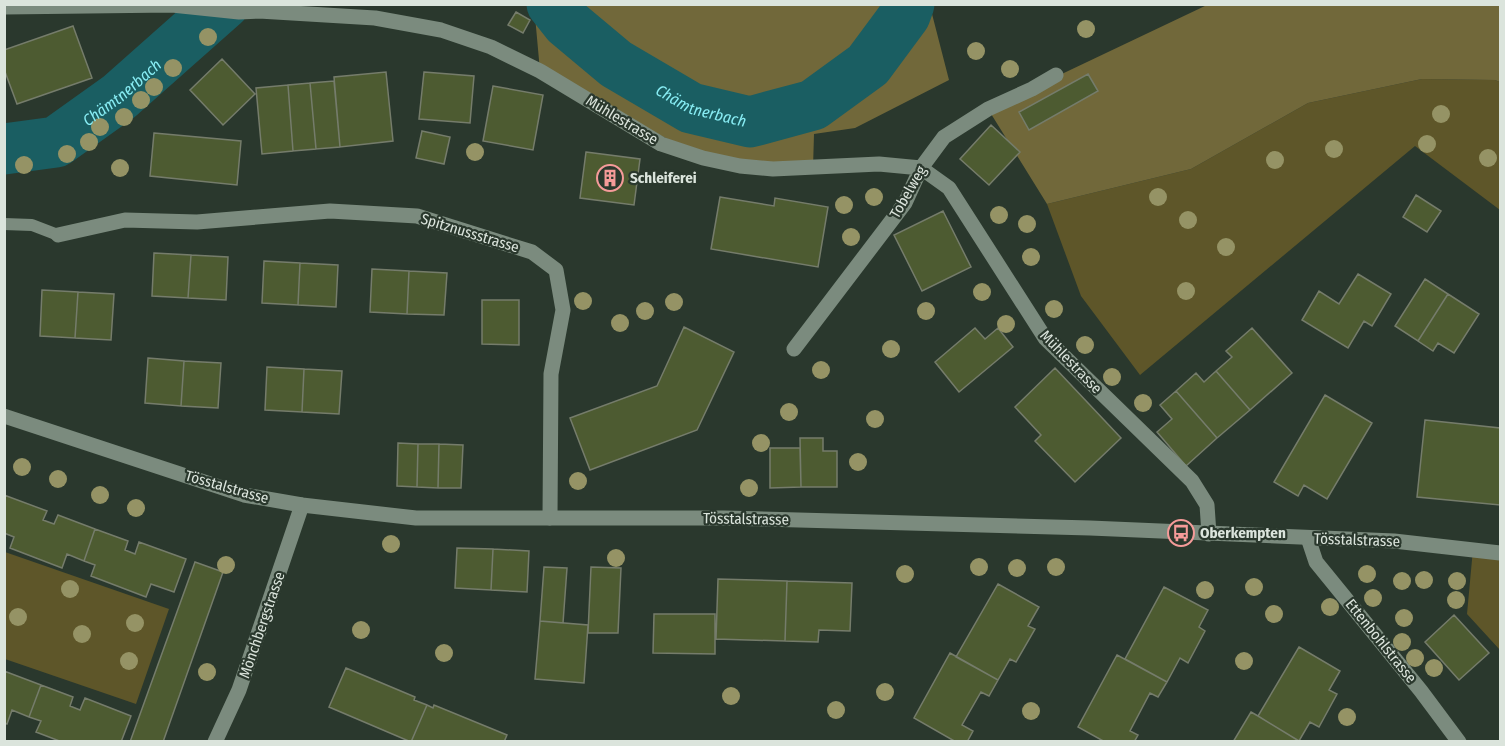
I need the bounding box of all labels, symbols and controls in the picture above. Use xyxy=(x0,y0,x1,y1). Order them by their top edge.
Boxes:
water label: Chämtnerbach xyxy=(79,55,165,130)
water label: Chämtnerbach xyxy=(653,80,748,130)
street label: Mühlestrasse xyxy=(583,91,661,149)
building icon: Schleiferei xyxy=(595,163,625,193)
street label: Tobelweg xyxy=(886,163,930,221)
place label: Schleiferei xyxy=(630,169,697,187)
street label: Spitznussstrasse xyxy=(419,210,521,256)
street label: Mühlestrasse xyxy=(1036,327,1106,397)
street label: Tösstalstrasse xyxy=(183,466,271,508)
street label: Tösstalstrasse xyxy=(703,509,789,529)
bus stop icon: Oberkempten xyxy=(1166,518,1196,548)
place label: Oberkempten xyxy=(1200,524,1286,542)
street label: Tösstalstrasse xyxy=(1314,530,1400,550)
street label: Mönchbergstrasse xyxy=(235,569,289,681)
street label: Ettenbohlstrasse xyxy=(1342,595,1420,687)

